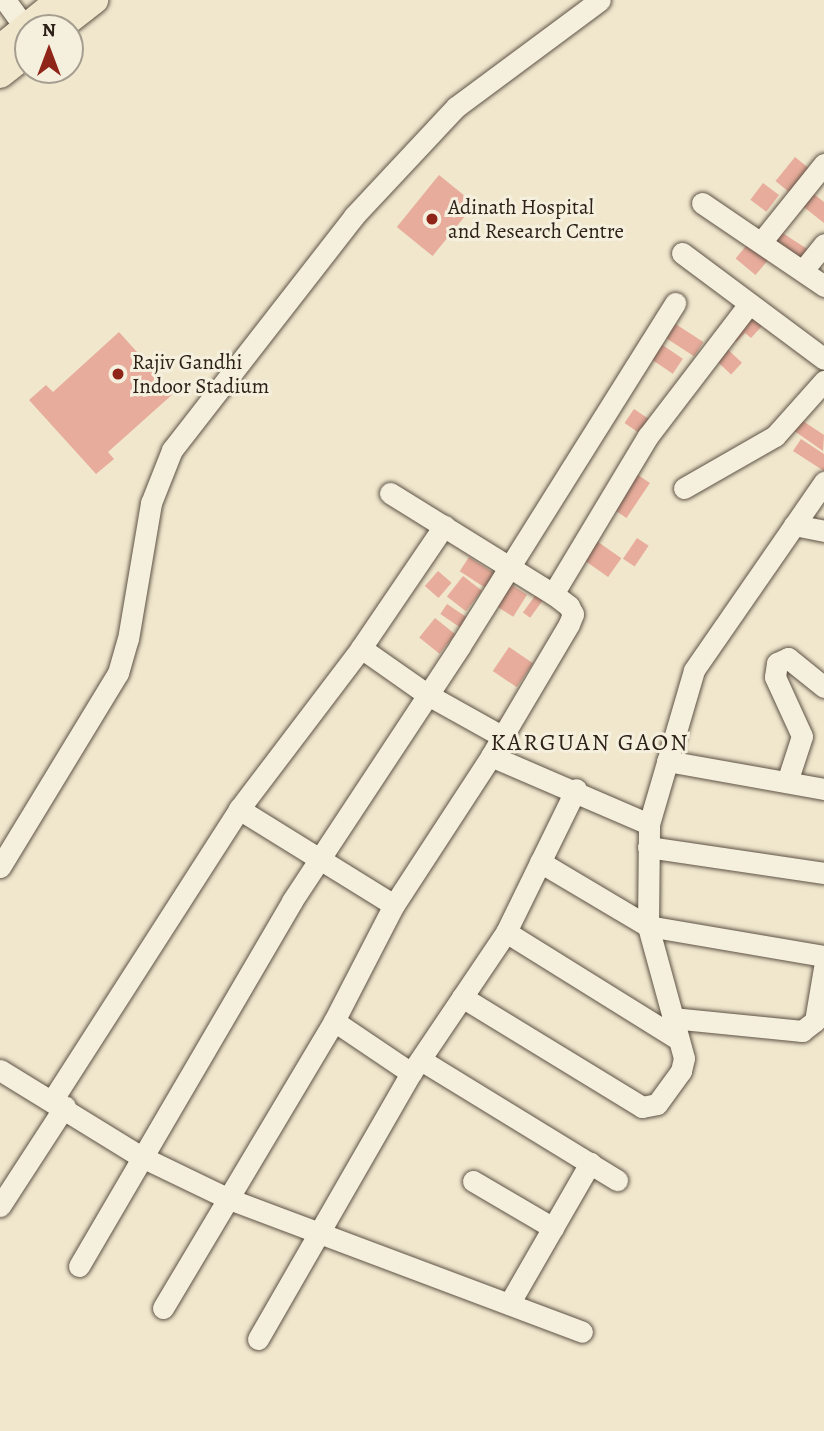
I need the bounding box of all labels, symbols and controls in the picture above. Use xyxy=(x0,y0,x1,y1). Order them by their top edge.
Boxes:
north arrow xyxy=(14,14,84,84)
text: N xyxy=(42,17,56,43)
place label: Adinath Hospital and Research Centre xyxy=(448,194,624,244)
marker: Adinath Hospital and Research Centre xyxy=(422,209,442,229)
place label: Rajiv Gandhi Indoor Stadium xyxy=(132,349,269,399)
marker: Rajiv Gandhi Indoor Stadium xyxy=(110,366,126,382)
district label: KARGUAN GAON xyxy=(492,729,688,757)

